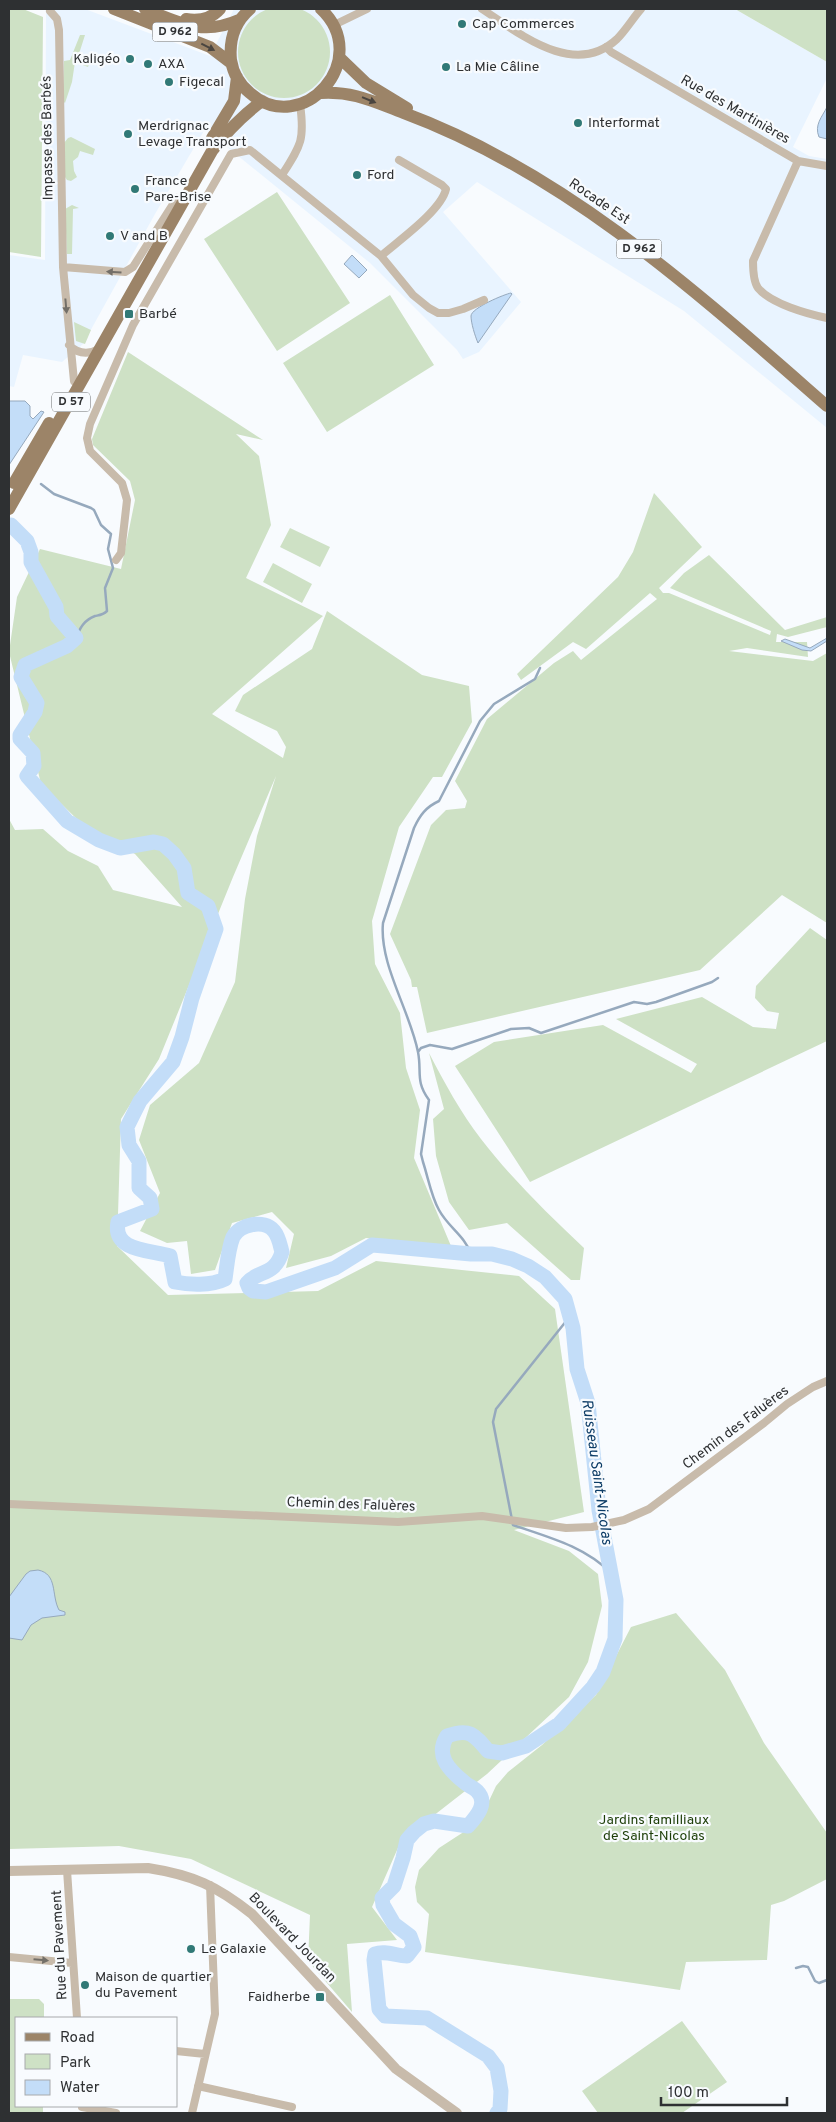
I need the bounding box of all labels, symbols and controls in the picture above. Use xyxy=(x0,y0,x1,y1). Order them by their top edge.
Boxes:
place label: Cap Commerces xyxy=(472,16,575,33)
marker: Cap Commerces xyxy=(456,18,468,30)
road number: D 962 xyxy=(152,22,198,42)
one-way arrow xyxy=(201,43,215,51)
place label: Kaligéo xyxy=(73,51,120,68)
marker: Kaligéo xyxy=(124,53,136,65)
place label: AXA xyxy=(158,56,185,73)
marker: AXA xyxy=(142,58,154,70)
place label: La Mie Câline xyxy=(456,59,539,76)
marker: La Mie Câline xyxy=(440,61,452,73)
street label: Rue des Martinières xyxy=(677,72,793,148)
place label: Figecal xyxy=(179,74,224,91)
street label: Impasse des Barbés xyxy=(38,75,58,201)
marker: Figecal xyxy=(163,76,175,88)
one-way arrow xyxy=(361,96,376,104)
place label: Interformat xyxy=(588,115,660,132)
marker: Interformat xyxy=(572,117,584,129)
place label: Merdrignac Levage Transport xyxy=(138,118,247,151)
marker: Merdrignac Levage Transport xyxy=(122,128,134,140)
place label: Ford xyxy=(367,167,394,184)
marker: Ford xyxy=(351,169,363,181)
place label: France Pare-Brise xyxy=(145,173,211,206)
street label: Rocade Est xyxy=(565,175,633,229)
marker: France Pare-Brise xyxy=(129,183,141,195)
place label: V and B xyxy=(120,228,168,245)
marker: V and B xyxy=(104,230,116,242)
road number: D 962 xyxy=(616,240,662,258)
one-way arrow xyxy=(106,267,122,275)
one-way arrow xyxy=(62,298,70,314)
place label: Barbé xyxy=(139,306,177,323)
marker: Barbé xyxy=(123,308,135,320)
road number: D 57 xyxy=(52,392,90,412)
street label: Chemin des Faluères xyxy=(679,1382,793,1474)
water label: Ruisseau Saint-Nicolas xyxy=(576,1398,616,1546)
street label: Chemin des Faluères xyxy=(286,1494,416,1516)
park label: Jardins familliaux de Saint-Nicolas xyxy=(599,1812,709,1845)
street label: Boulevard Jourdan xyxy=(245,1889,339,1987)
street label: Rue du Pavement xyxy=(49,1890,71,2000)
place label: Le Galaxie xyxy=(201,1941,266,1958)
marker: Le Galaxie xyxy=(185,1943,197,1955)
one-way arrow xyxy=(33,1957,49,1965)
place label: Maison de quartier du Pavement xyxy=(95,1969,212,2002)
marker: Maison de quartier du Pavement xyxy=(79,1979,91,1991)
place label: Faidherbe xyxy=(248,1989,310,2006)
marker: Faidherbe xyxy=(314,1991,326,2003)
legend xyxy=(15,2017,178,2107)
text: Road xyxy=(60,2029,95,2048)
text: Park xyxy=(60,2054,91,2073)
scale bar xyxy=(661,2074,787,2106)
text: Water xyxy=(60,2079,100,2098)
text: 100 m xyxy=(668,2084,709,2103)

